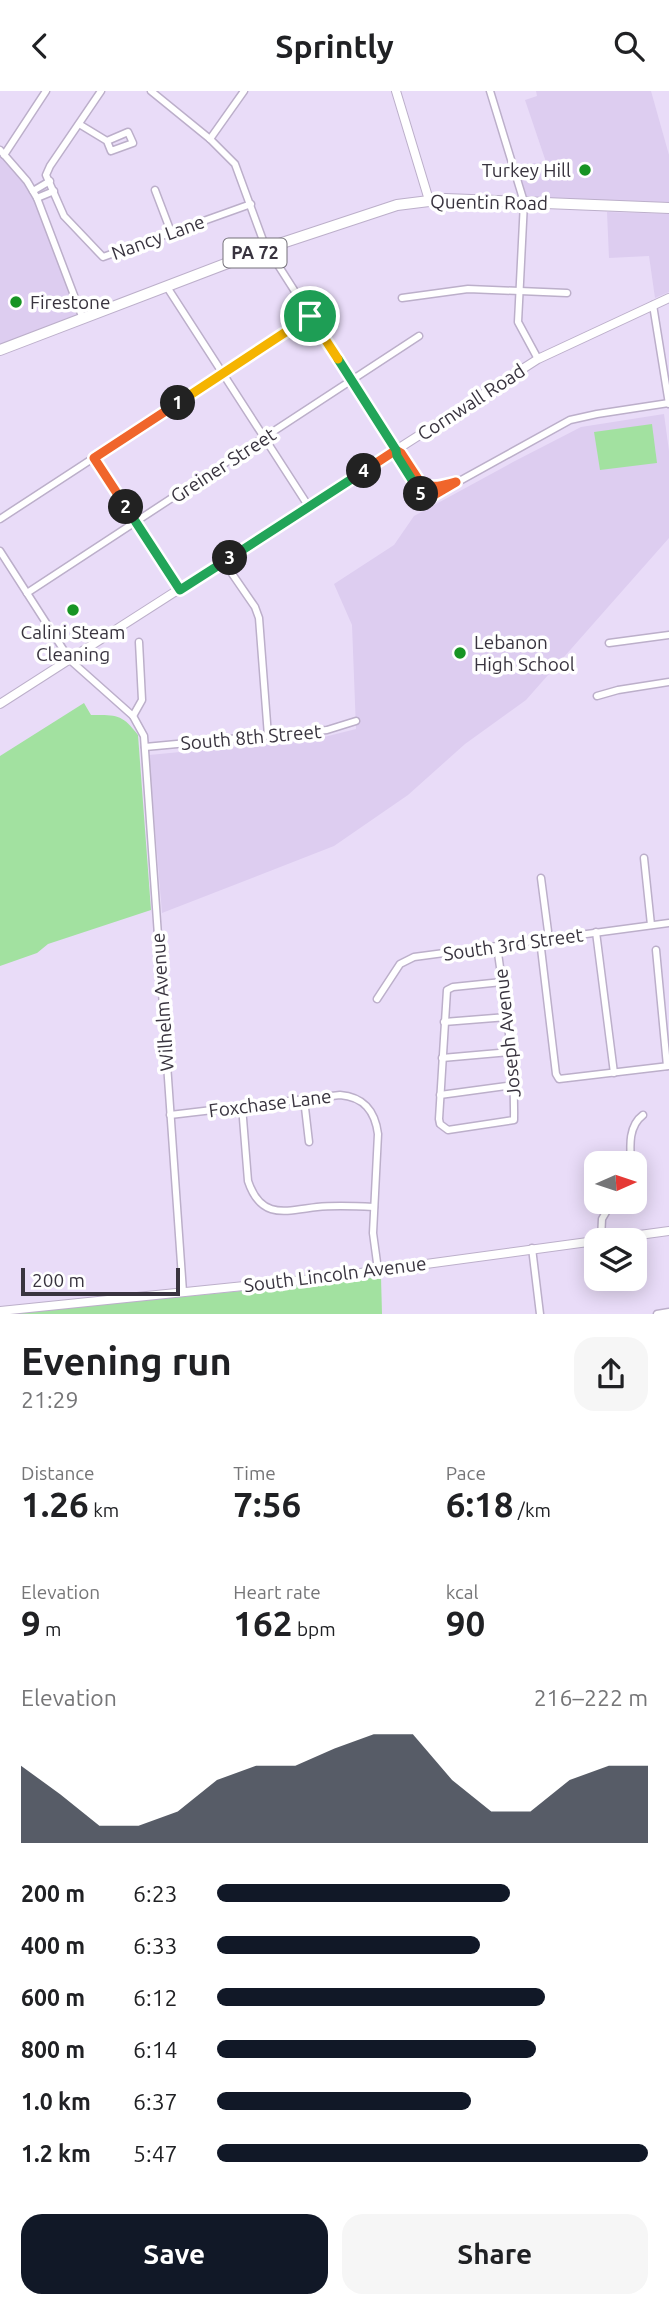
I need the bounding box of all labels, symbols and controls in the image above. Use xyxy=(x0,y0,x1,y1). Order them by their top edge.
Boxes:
icon: back xyxy=(21,27,59,65)
icon: search xyxy=(610,27,648,65)
text: Sprintly xyxy=(275,28,394,64)
place label: Turkey Hill xyxy=(482,159,571,181)
marker: Turkey Hill xyxy=(577,162,593,178)
street label: Quentin Road xyxy=(430,190,548,214)
street label: Nancy Lane xyxy=(108,210,208,264)
road number: PA 72 xyxy=(224,239,286,267)
pin xyxy=(280,286,340,346)
place label: Firestone xyxy=(30,291,110,313)
marker: Firestone xyxy=(8,294,24,310)
icon: arrive xyxy=(291,297,329,335)
street label: Cornwall Road xyxy=(413,359,529,445)
pin: 1 xyxy=(160,385,196,421)
text: 1 xyxy=(172,391,183,413)
street label: Greiner Street xyxy=(166,423,280,507)
pin: 4 xyxy=(346,453,382,489)
text: 4 xyxy=(358,459,369,481)
pin: 5 xyxy=(404,477,438,511)
text: 5 xyxy=(415,482,426,504)
pin: 2 xyxy=(108,489,144,525)
text: 2 xyxy=(120,495,131,517)
pin: 3 xyxy=(212,540,247,575)
text: 3 xyxy=(224,546,235,568)
marker: Calini Steam Cleaning xyxy=(65,602,81,618)
place label: Calini Steam Cleaning xyxy=(21,621,125,665)
place label: Lebanon High School xyxy=(474,631,575,675)
marker: Lebanon High School xyxy=(452,645,468,661)
street label: South 8th Street xyxy=(180,720,323,754)
street label: South 3rd Street xyxy=(442,923,585,965)
street label: Wilhelm Avenue xyxy=(146,932,178,1072)
street label: Joseph Avenue xyxy=(489,967,525,1099)
street label: Foxchase Lane xyxy=(207,1085,333,1121)
north arrow xyxy=(584,1151,648,1215)
map controls xyxy=(584,1151,647,1291)
button: layers xyxy=(584,1228,647,1291)
street label: South Lincoln Avenue xyxy=(242,1252,428,1296)
scale bar xyxy=(21,1265,180,1297)
text: 200 m xyxy=(32,1269,85,1291)
button: share xyxy=(574,1337,648,1411)
text: Evening run xyxy=(21,1340,232,1382)
text: 21:29 xyxy=(21,1387,79,1412)
text: Distance xyxy=(21,1462,95,1484)
text: Time xyxy=(233,1462,276,1484)
text: Pace xyxy=(446,1462,486,1484)
text: 1.26 xyxy=(21,1484,89,1524)
text: 7:56 xyxy=(233,1484,301,1524)
text: 6:18 xyxy=(446,1484,514,1524)
text: km xyxy=(89,1499,119,1521)
text: /km xyxy=(514,1499,551,1521)
text: Elevation xyxy=(21,1581,100,1603)
text: Heart rate xyxy=(233,1581,321,1603)
text: kcal xyxy=(446,1581,478,1603)
text: 9 xyxy=(21,1603,41,1643)
text: 162 xyxy=(233,1603,293,1643)
text: 90 xyxy=(446,1603,485,1643)
text: m xyxy=(41,1618,62,1640)
text: bpm xyxy=(293,1618,336,1640)
text: Elevation xyxy=(21,1685,117,1710)
text: 216–222 m xyxy=(534,1685,648,1710)
text: 200 m xyxy=(21,1881,85,1906)
text: 6:23 xyxy=(133,1881,178,1906)
text: 400 m xyxy=(21,1933,85,1958)
text: 6:33 xyxy=(133,1933,178,1958)
text: 600 m xyxy=(21,1985,85,2010)
text: 6:12 xyxy=(133,1985,178,2010)
text: 800 m xyxy=(21,2037,85,2062)
text: 6:14 xyxy=(133,2037,178,2062)
text: 1.0 km xyxy=(21,2089,91,2114)
text: 6:37 xyxy=(133,2089,178,2114)
text: 1.2 km xyxy=(21,2141,91,2166)
text: 5:47 xyxy=(133,2141,178,2166)
button: Save xyxy=(21,2214,328,2294)
button: Share xyxy=(342,2214,648,2294)

